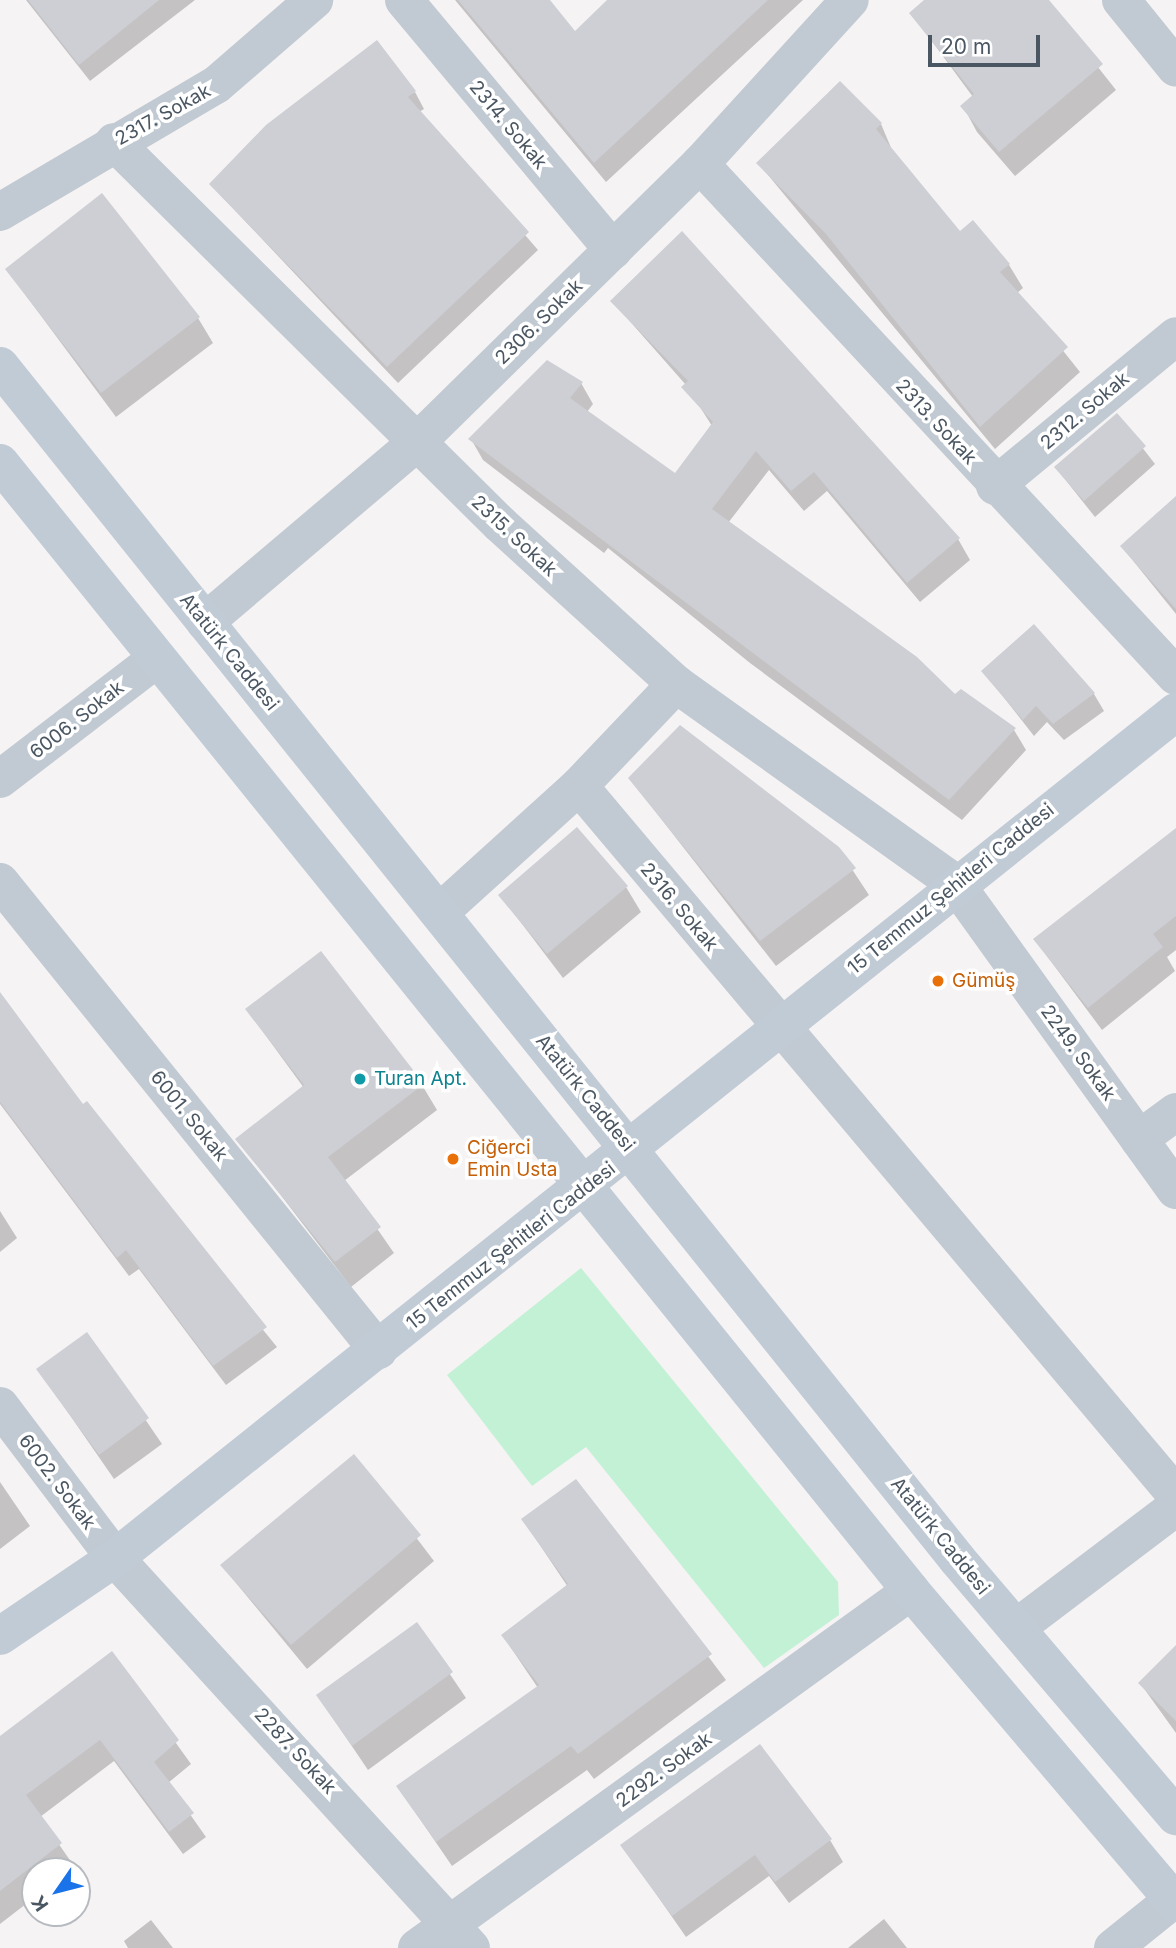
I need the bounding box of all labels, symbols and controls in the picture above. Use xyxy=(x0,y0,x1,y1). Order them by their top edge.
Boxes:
scale bar xyxy=(931,21,1043,65)
text: 20 m xyxy=(941,34,991,59)
street label: 2314. Sokak xyxy=(464,76,552,174)
street label: 2317. Sokak xyxy=(111,79,215,151)
street label: 2306. Sokak xyxy=(491,275,587,369)
street label: 2312. Sokak xyxy=(1036,367,1134,455)
street label: 2313. Sokak xyxy=(891,375,981,469)
street label: 2315. Sokak xyxy=(467,491,561,581)
street label: Atatürk Caddesi xyxy=(175,589,283,715)
street label: 6006. Sokak xyxy=(26,676,128,764)
street label: 15 Temmuz Şehitleri Caddesi xyxy=(843,799,1059,979)
street label: 2316. Sokak xyxy=(636,858,722,956)
place label: Gümüş xyxy=(952,970,1015,992)
marker: Gümüş xyxy=(930,973,946,989)
street label: 2249. Sokak xyxy=(1036,1001,1120,1105)
street label: Atatürk Caddesi xyxy=(531,1030,639,1156)
street label: 6001. Sokak xyxy=(146,1066,232,1166)
place label: Turan Apt. xyxy=(374,1068,467,1090)
marker: Turan Apt. xyxy=(352,1071,368,1087)
place label: Ciğerci Emin Usta xyxy=(467,1137,557,1181)
marker: Ciğerci Emin Usta xyxy=(445,1151,461,1167)
street label: 15 Temmuz Şehitleri Caddesi xyxy=(402,1157,620,1335)
street label: 6002. Sokak xyxy=(14,1430,100,1534)
street label: Atatürk Caddesi xyxy=(886,1473,994,1599)
street label: 2287. Sokak xyxy=(249,1703,341,1799)
street label: 2292. Sokak xyxy=(612,1728,716,1812)
north arrow xyxy=(21,1857,91,1927)
text: K xyxy=(27,1891,53,1915)

